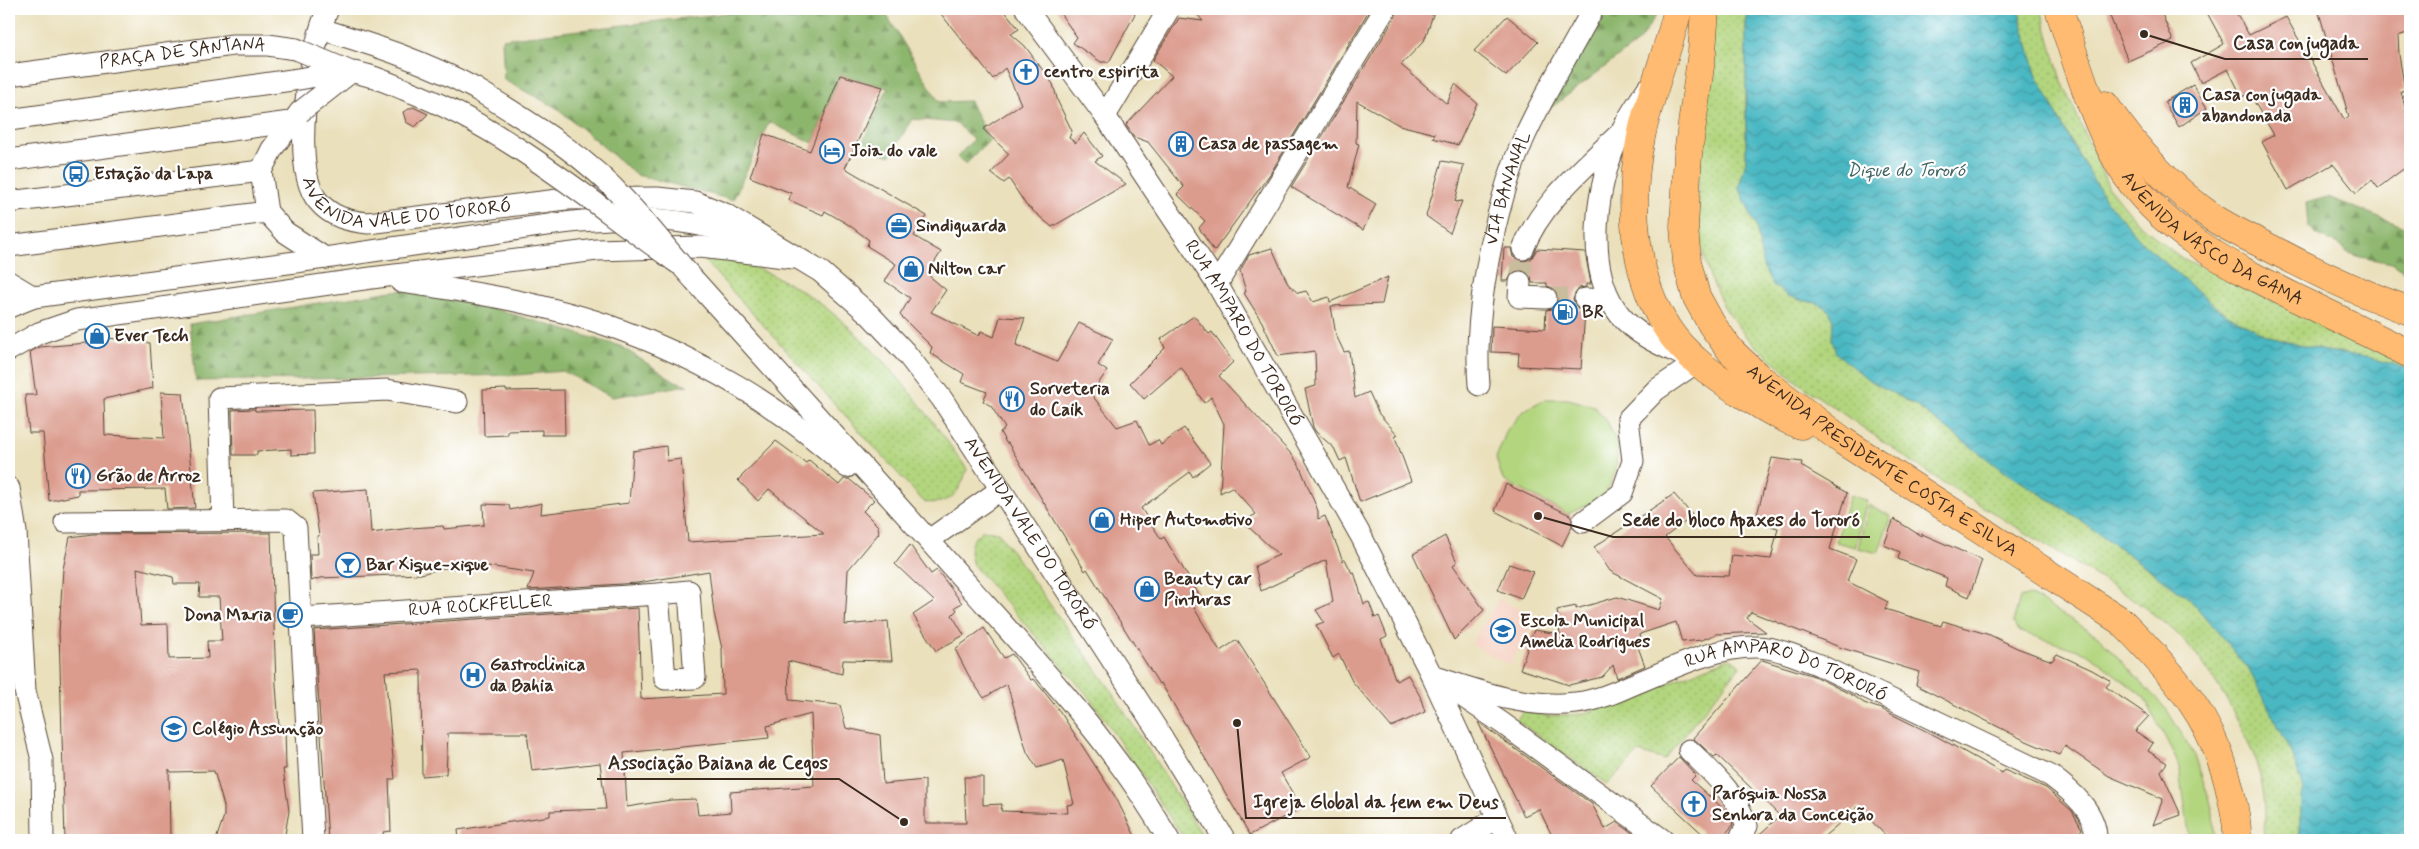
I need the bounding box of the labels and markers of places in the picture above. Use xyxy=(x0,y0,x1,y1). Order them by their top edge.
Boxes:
callout: Casa conjugada xyxy=(2225,25,2368,59)
church icon: centro espirita xyxy=(1013,59,1039,85)
place label: centro espirita xyxy=(1044,60,1159,84)
place label: Casa conjugada abandonada xyxy=(2202,83,2322,128)
building icon: Casa conjugada abandonada xyxy=(2172,92,2198,118)
building icon: Casa de passagem xyxy=(1168,131,1194,157)
place label: Casa de passagem xyxy=(1198,132,1338,156)
hotel icon: Joia do vale xyxy=(819,138,845,164)
place label: Joia do vale xyxy=(850,139,938,163)
bus stop icon: Estação da Lapa xyxy=(63,161,89,187)
place label: Estação da Lapa xyxy=(94,162,213,186)
office icon: Sindiguarda xyxy=(886,213,912,239)
place label: Sindiguarda xyxy=(916,214,1007,238)
shop icon: Nilton car xyxy=(898,256,924,282)
place label: Nilton car xyxy=(928,257,1006,281)
fuel station icon: BR xyxy=(1552,299,1578,325)
place label: BR xyxy=(1582,300,1604,324)
shop icon: Ever Tech xyxy=(84,323,110,349)
place label: Ever Tech xyxy=(114,324,189,348)
place label: Sorveteria do Caik xyxy=(1030,377,1110,422)
restaurant icon: Sorveteria do Caik xyxy=(999,386,1025,412)
restaurant icon: Grão de Arroz xyxy=(65,463,91,489)
place label: Grão de Arroz xyxy=(96,464,201,488)
callout: Sede do bloco Apaxes do Tororó xyxy=(1613,503,1870,537)
shop icon: Hiper Automotivo xyxy=(1089,507,1115,533)
place label: Hiper Automotivo xyxy=(1120,508,1253,532)
bar icon: Bar Xique-xique xyxy=(335,552,361,578)
place label: Bar Xique-xique xyxy=(366,553,489,577)
place label: Beauty car Pinturas xyxy=(1164,567,1252,612)
shop icon: Beauty car Pinturas xyxy=(1134,576,1160,602)
cafe icon: Dona Maria xyxy=(277,602,303,628)
place label: Dona Maria xyxy=(183,603,272,627)
place label: Escola Municipal Amelia Rodrigues xyxy=(1520,609,1650,654)
school or university icon: Escola Municipal Amelia Rodrigues xyxy=(1490,618,1516,644)
place label: Gastroclinica da Bahia xyxy=(490,653,585,698)
hospital icon: Gastroclinica da Bahia xyxy=(460,662,486,688)
school or university icon: Colégio Assunção xyxy=(161,716,187,742)
place label: Colégio Assunção xyxy=(192,717,324,741)
callout: Associação Baiana de Cegos xyxy=(597,745,839,779)
place label: Paróquia Nossa Senhora da Conceição xyxy=(1712,782,1874,827)
callout: Igreja Global da fem em Deus xyxy=(1246,784,1506,818)
church icon: Paróquia Nossa Senhora da Conceição xyxy=(1681,791,1707,817)

